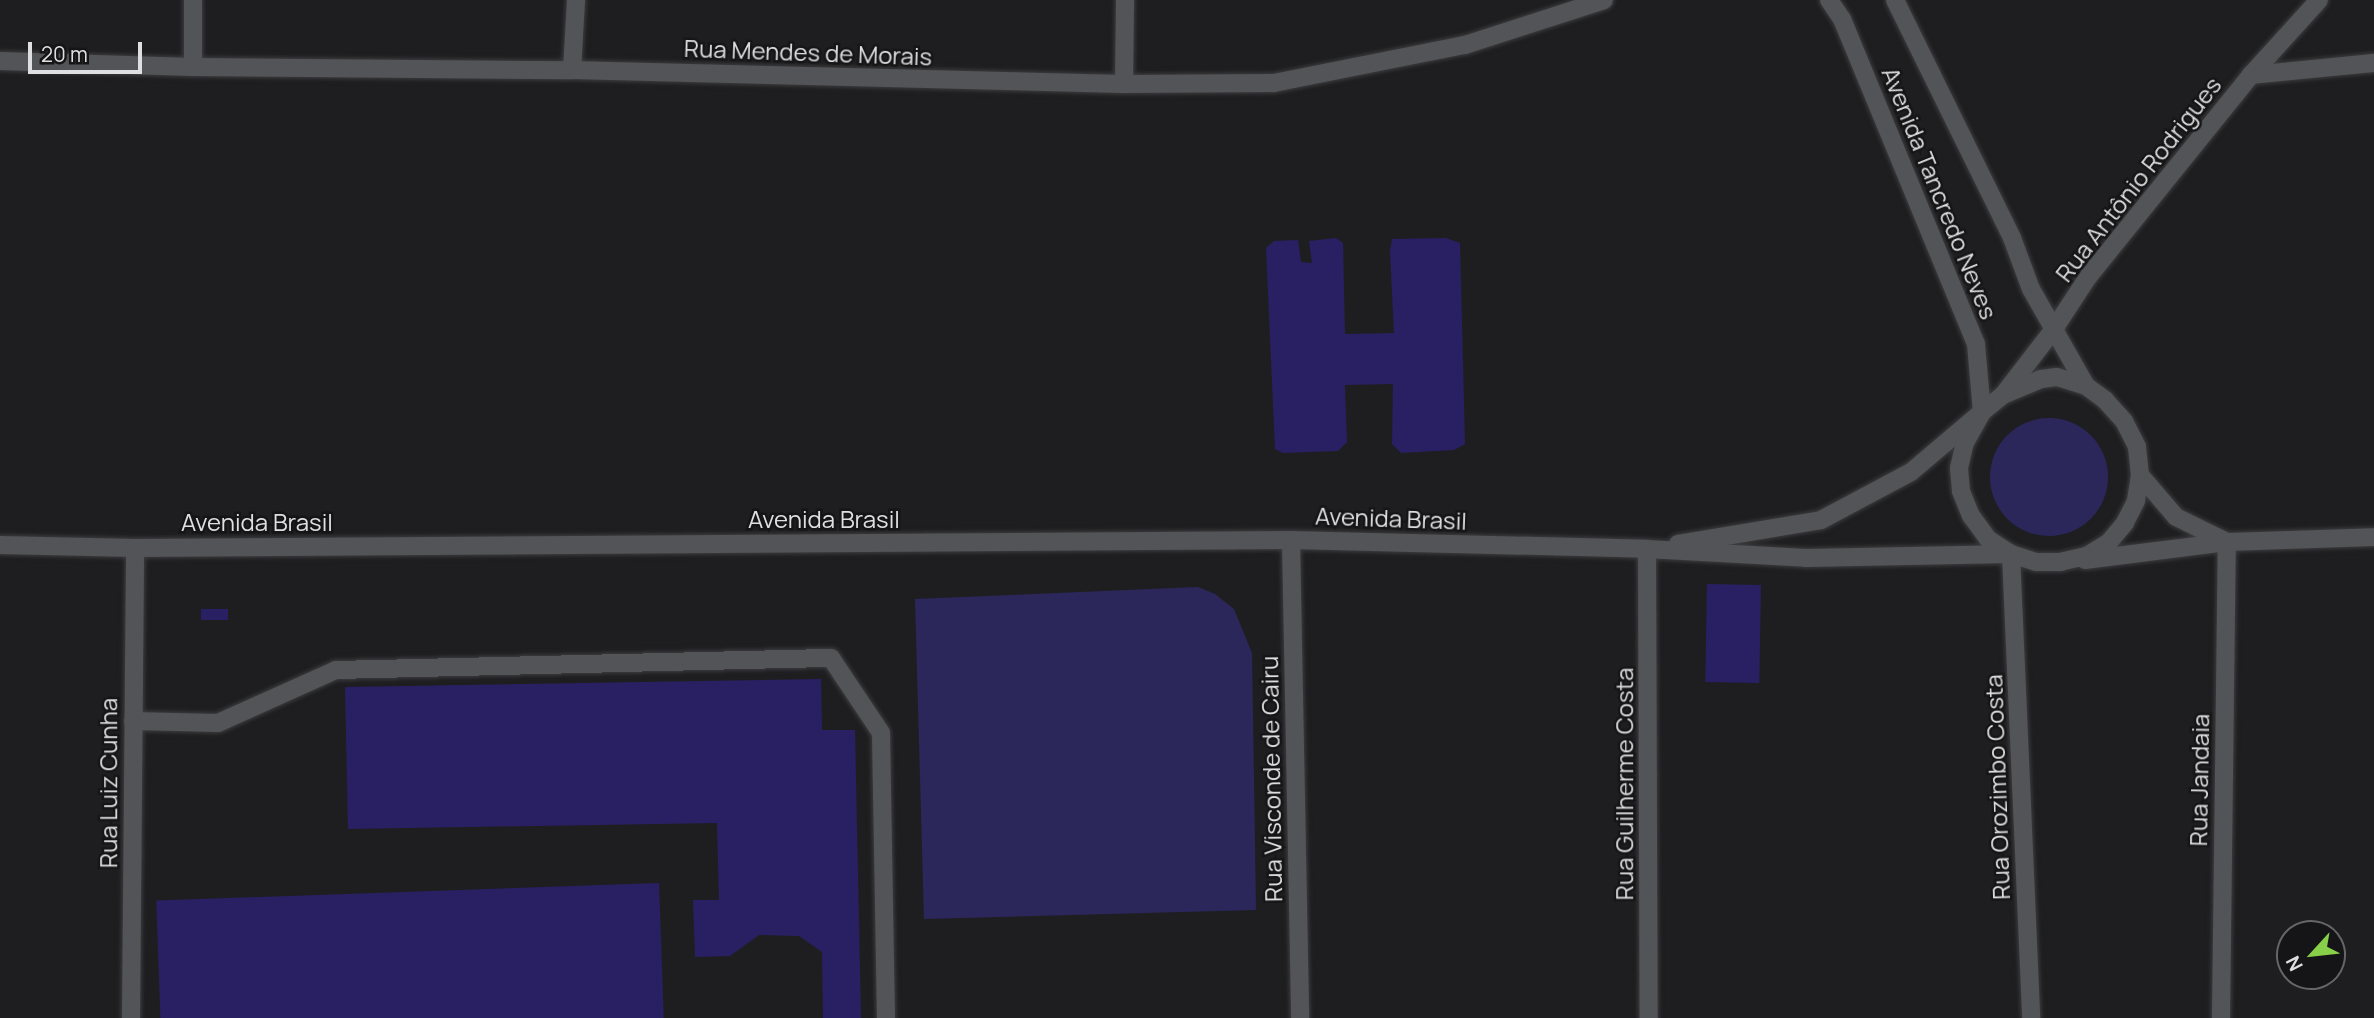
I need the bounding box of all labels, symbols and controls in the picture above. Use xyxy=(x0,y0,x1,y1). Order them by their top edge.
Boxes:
scale bar xyxy=(32,28,145,72)
street label: Rua Mendes de Morais xyxy=(683,33,933,71)
text: 20 m xyxy=(41,40,88,68)
street label: Avenida Tancredo Neves xyxy=(1876,63,2004,323)
street label: Rua Antônio Rodrigues xyxy=(2049,71,2227,287)
street label: Avenida Brasil xyxy=(1315,501,1467,535)
street label: Avenida Brasil xyxy=(748,505,900,533)
street label: Avenida Brasil xyxy=(181,508,333,536)
street label: Rua Visconde de Cairu xyxy=(1254,656,1288,902)
street label: Rua Guilherme Costa xyxy=(1610,668,1638,900)
street label: Rua Orozimbo Costa xyxy=(1979,674,2015,900)
street label: Rua Luiz Cunha xyxy=(94,698,122,868)
street label: Rua Jandaia xyxy=(2183,713,2215,847)
north arrow xyxy=(2276,920,2346,990)
text: N xyxy=(2279,952,2309,976)

